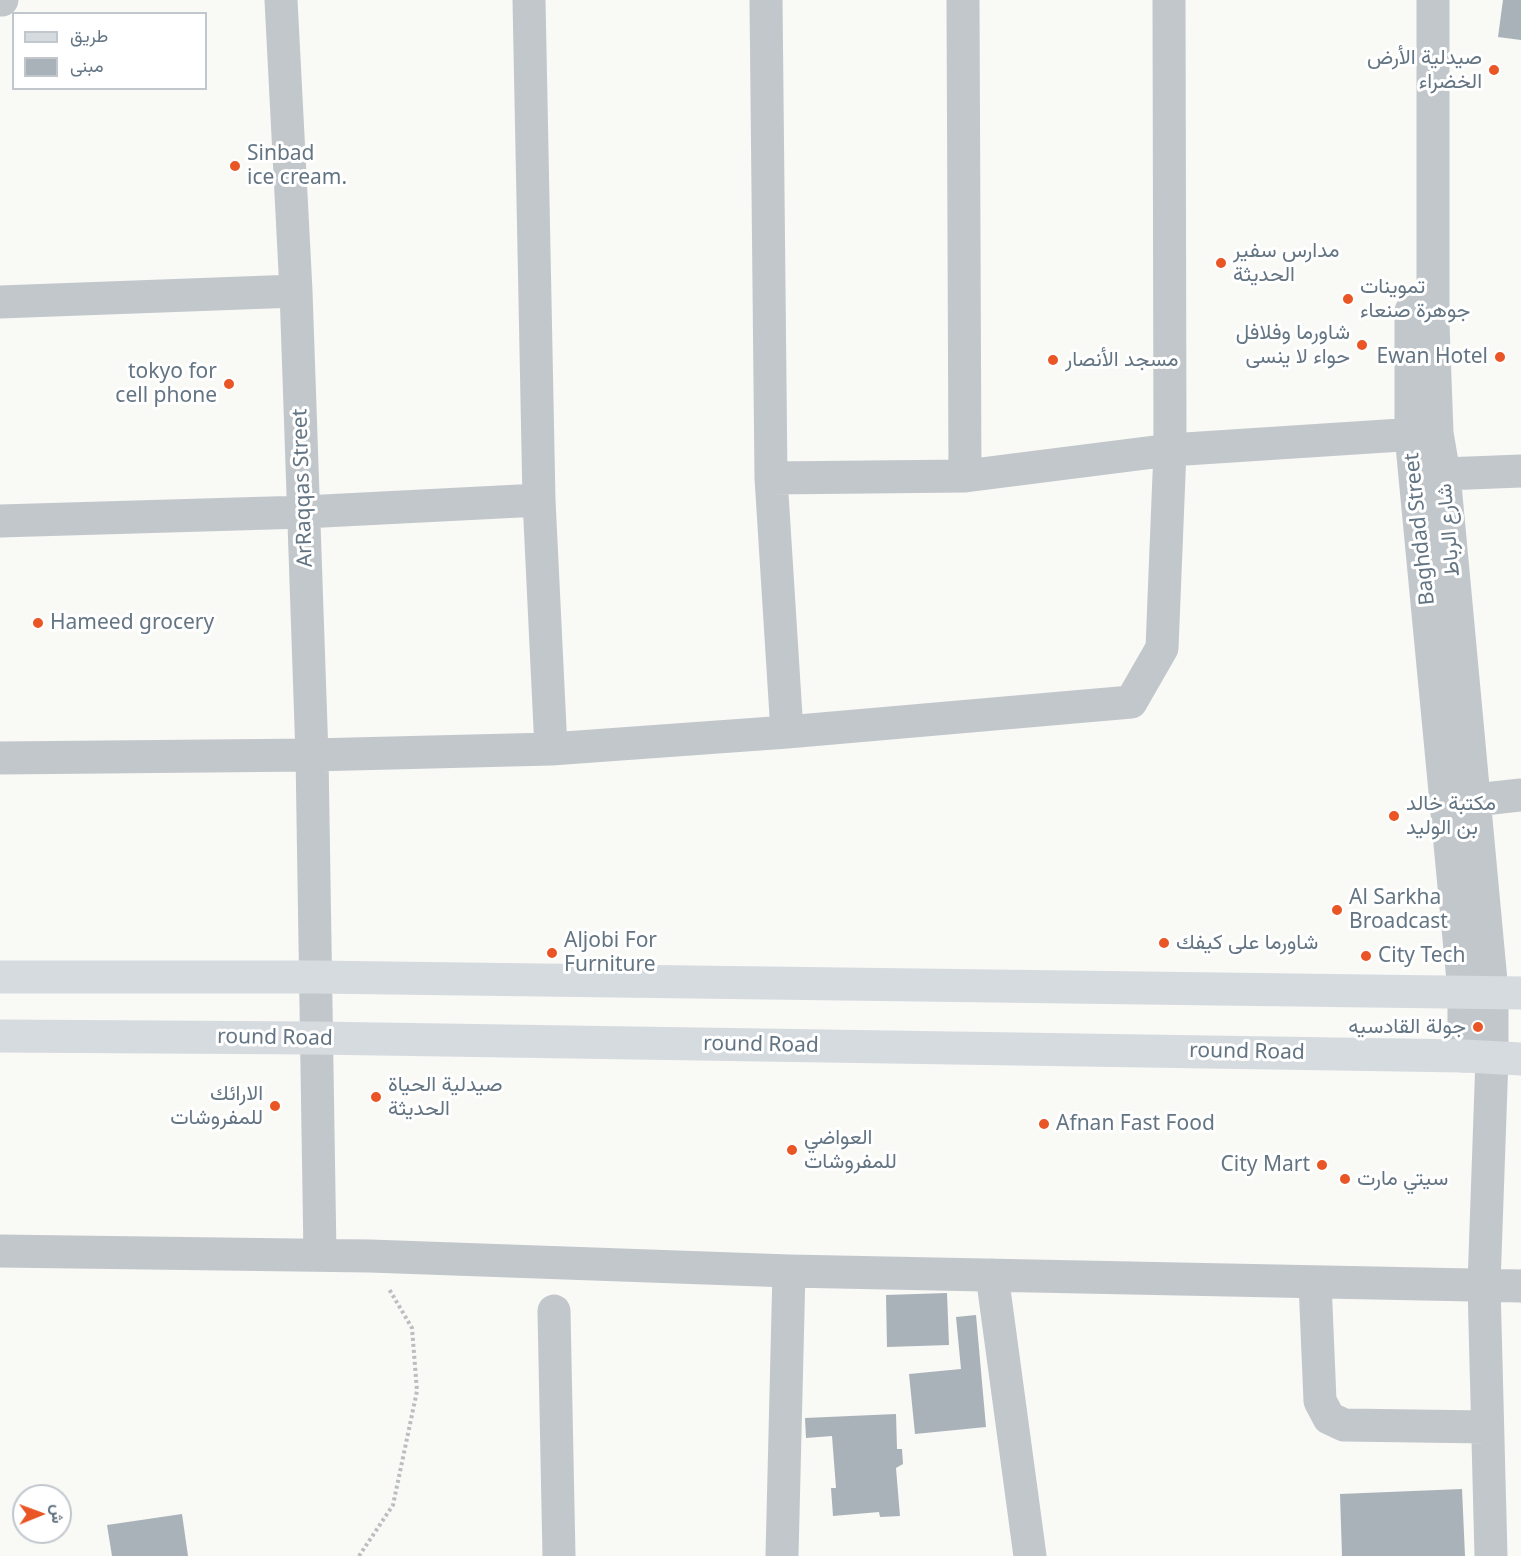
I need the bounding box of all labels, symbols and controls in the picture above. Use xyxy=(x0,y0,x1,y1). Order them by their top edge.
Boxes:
legend xyxy=(12,12,207,90)
text: طريق xyxy=(70,23,108,47)
place label: صيدلية الأرض الخضراء xyxy=(1367,45,1482,95)
text: مبنى xyxy=(70,53,104,77)
marker: صيدلية الأرض الخضراء xyxy=(1487,63,1501,77)
place label: Sinbad ice cream. xyxy=(247,141,347,191)
marker: Sinbad ice cream. xyxy=(228,159,242,173)
place label: مدارس سفير الحديثة xyxy=(1233,238,1340,288)
marker: مدارس سفير الحديثة xyxy=(1214,256,1228,270)
place label: تموينات جوهرة صنعاء xyxy=(1360,274,1470,324)
marker: تموينات جوهرة صنعاء xyxy=(1341,292,1355,306)
place label: شاورما وفلافل حواء لا ينسى xyxy=(1236,320,1350,370)
marker: شاورما وفلافل حواء لا ينسى xyxy=(1355,338,1369,352)
place label: Ewan Hotel xyxy=(1376,344,1488,370)
place label: مسجد الأنصار xyxy=(1065,347,1178,373)
marker: Ewan Hotel xyxy=(1493,350,1507,364)
marker: مسجد الأنصار xyxy=(1046,353,1060,367)
place label: tokyo for cell phone xyxy=(115,359,217,409)
marker: tokyo for cell phone xyxy=(222,377,236,391)
street label: ArRaqqas Street xyxy=(288,408,318,568)
street label: Baghdad Street xyxy=(1399,452,1441,606)
street label: شارع الرباط xyxy=(1432,482,1466,578)
place label: Hameed grocery xyxy=(50,610,214,636)
marker: Hameed grocery xyxy=(31,616,45,630)
place label: مكتبة خالد بن الوليد xyxy=(1406,791,1496,841)
marker: مكتبة خالد بن الوليد xyxy=(1387,809,1401,823)
place label: Al Sarkha Broadcast xyxy=(1349,885,1448,935)
marker: Al Sarkha Broadcast xyxy=(1330,903,1344,917)
place label: Aljobi For Furniture xyxy=(564,928,657,978)
place label: شاورما على كيفك xyxy=(1176,930,1318,956)
marker: شاورما على كيفك xyxy=(1157,936,1171,950)
place label: City Tech xyxy=(1378,943,1466,969)
marker: Aljobi For Furniture xyxy=(545,946,559,960)
marker: City Tech xyxy=(1359,949,1373,963)
place label: جولة القادسيه xyxy=(1348,1014,1466,1040)
marker: جولة القادسيه xyxy=(1471,1020,1485,1034)
street label: round Road xyxy=(217,1024,333,1052)
street label: round Road xyxy=(703,1031,819,1059)
street label: round Road xyxy=(1189,1038,1305,1066)
place label: صيدلية الحياة الحديثة xyxy=(388,1072,503,1122)
place label: الارائك للمفروشات xyxy=(170,1081,263,1131)
marker: صيدلية الحياة الحديثة xyxy=(369,1090,383,1104)
marker: الارائك للمفروشات xyxy=(268,1099,282,1113)
place label: Afnan Fast Food xyxy=(1056,1111,1215,1137)
marker: Afnan Fast Food xyxy=(1037,1117,1051,1131)
place label: العواضي للمفروشات xyxy=(804,1125,897,1175)
marker: العواضي للمفروشات xyxy=(785,1143,799,1157)
place label: City Mart xyxy=(1220,1152,1310,1178)
marker: City Mart xyxy=(1315,1158,1329,1172)
place label: سيتي مارت xyxy=(1357,1166,1448,1192)
marker: سيتي مارت xyxy=(1338,1172,1352,1186)
north arrow xyxy=(12,1484,72,1544)
text: ش xyxy=(47,1504,69,1524)

